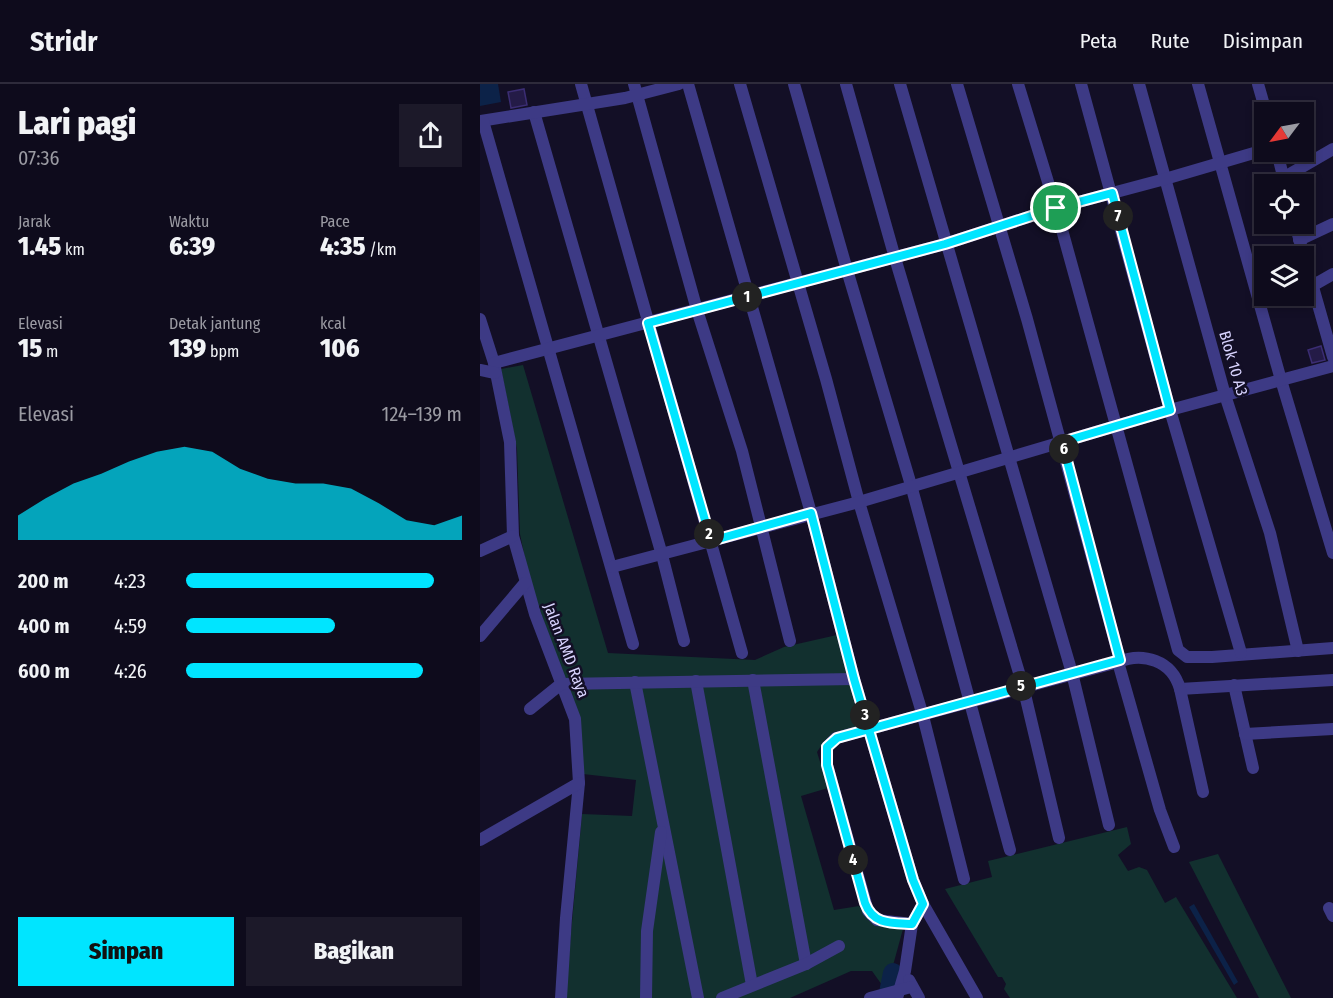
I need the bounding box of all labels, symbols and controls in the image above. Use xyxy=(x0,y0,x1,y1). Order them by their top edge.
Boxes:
text: Stridr xyxy=(30,25,97,58)
text: Peta xyxy=(1080,28,1117,54)
text: Rute xyxy=(1150,28,1190,54)
text: Disimpan xyxy=(1223,28,1303,54)
north arrow xyxy=(1254,102,1314,162)
map controls xyxy=(1254,102,1314,306)
text: Lari pagi xyxy=(18,103,136,143)
button: share xyxy=(399,104,462,167)
text: 07:36 xyxy=(18,146,60,170)
button: locate xyxy=(1254,174,1314,234)
pin xyxy=(1030,182,1081,233)
icon: arrive xyxy=(1039,191,1072,224)
pin: 7 xyxy=(1103,201,1133,231)
text: 7 xyxy=(1115,206,1121,225)
text: Jarak xyxy=(18,212,51,231)
text: Waktu xyxy=(169,212,209,231)
text: Pace xyxy=(320,212,350,231)
text: 1.45 xyxy=(18,231,61,262)
text: 6:39 xyxy=(169,231,215,262)
text: 4:35 xyxy=(320,231,366,262)
text: km xyxy=(61,240,85,259)
text: /km xyxy=(366,240,397,259)
button: layers xyxy=(1254,246,1314,306)
pin: 1 xyxy=(732,282,762,312)
text: 1 xyxy=(744,287,750,306)
text: Elevasi xyxy=(18,314,63,333)
text: Detak jantung xyxy=(169,314,260,333)
text: kcal xyxy=(320,314,346,333)
street label: Blok 10 A3 xyxy=(1215,329,1252,398)
text: 15 xyxy=(18,333,42,364)
text: 139 xyxy=(169,333,206,364)
text: 106 xyxy=(320,333,360,364)
text: m xyxy=(42,342,58,361)
text: bpm xyxy=(206,342,239,361)
text: Elevasi xyxy=(18,402,74,426)
text: 124–139 m xyxy=(382,402,462,426)
pin: 6 xyxy=(1049,434,1079,464)
text: 6 xyxy=(1060,439,1068,458)
pin: 2 xyxy=(694,519,724,549)
text: 2 xyxy=(705,524,713,543)
text: 200 m xyxy=(18,569,69,593)
text: 4:23 xyxy=(114,569,146,593)
street label: Jalan AMD Raya xyxy=(540,600,593,700)
text: 400 m xyxy=(18,614,70,638)
text: 4:59 xyxy=(114,614,147,638)
text: 600 m xyxy=(18,659,70,683)
text: 4:26 xyxy=(114,659,147,683)
pin: 5 xyxy=(1006,671,1036,701)
text: 5 xyxy=(1017,676,1025,695)
pin: 3 xyxy=(850,700,880,730)
text: 3 xyxy=(861,705,869,724)
pin: 4 xyxy=(838,845,868,875)
text: 4 xyxy=(849,850,857,869)
button: Simpan xyxy=(18,917,234,986)
button: Bagikan xyxy=(246,917,462,986)

